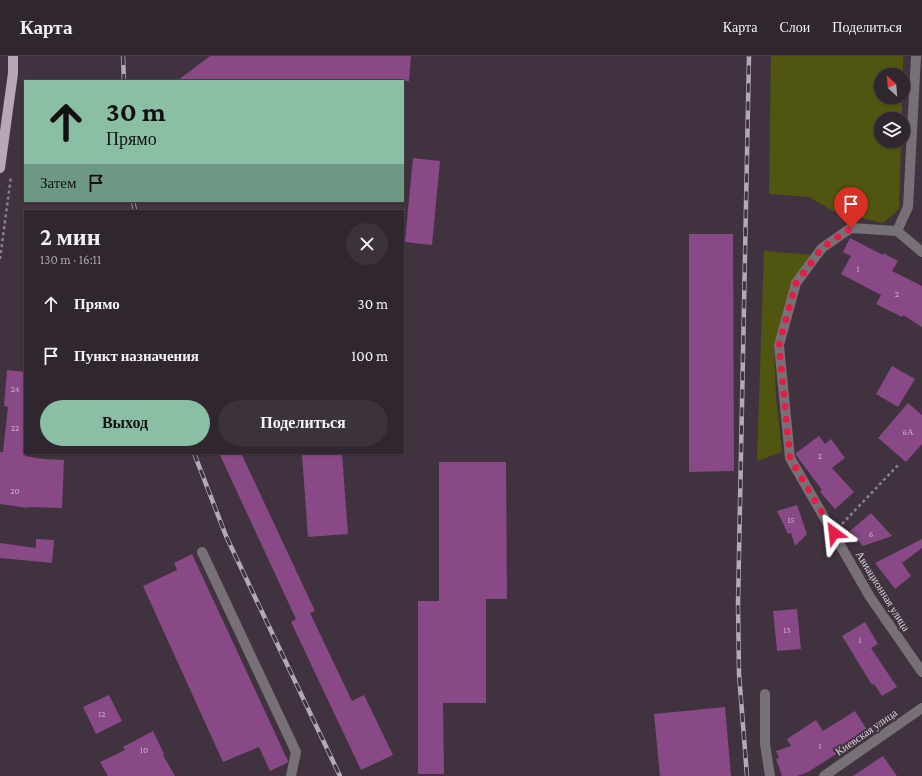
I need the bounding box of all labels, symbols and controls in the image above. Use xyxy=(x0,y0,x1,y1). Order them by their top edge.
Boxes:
text: Карта xyxy=(20,17,72,38)
text: Карта xyxy=(723,19,757,35)
text: Слои xyxy=(779,19,810,35)
text: Поделиться xyxy=(832,19,902,35)
north arrow xyxy=(874,68,910,104)
map controls xyxy=(874,68,910,148)
icon: ahead xyxy=(40,96,92,148)
text: 30 m xyxy=(106,96,166,127)
button: layers xyxy=(874,112,910,148)
text: Прямо xyxy=(106,129,157,149)
icon: arrive xyxy=(85,172,107,194)
text: Затем xyxy=(40,175,77,191)
pin xyxy=(834,187,868,228)
icon: arrive xyxy=(840,193,862,215)
text: 2 мин xyxy=(40,223,100,250)
button: close xyxy=(346,223,388,265)
text: 130 m · 16:11 xyxy=(40,252,101,267)
house number: 1 xyxy=(857,264,860,274)
house number: 2 xyxy=(895,289,899,299)
icon: ahead xyxy=(40,293,62,315)
text: Прямо xyxy=(74,296,120,312)
text: 30 m xyxy=(358,296,388,312)
icon: arrive xyxy=(40,345,62,367)
text: Пункт назначения xyxy=(74,348,199,364)
text: 100 m xyxy=(351,348,388,364)
house number: 24 xyxy=(11,384,20,394)
button: Выход xyxy=(40,400,210,446)
button: Поделиться xyxy=(218,400,388,446)
house number: 22 xyxy=(11,423,19,433)
house number: 6А xyxy=(902,427,914,437)
house number: 2 xyxy=(818,451,822,461)
house number: 20 xyxy=(10,486,20,496)
position arrow xyxy=(813,512,855,554)
house number: 15 xyxy=(787,515,795,525)
house number: 6 xyxy=(869,529,874,539)
street label: Авиационная улица xyxy=(854,549,913,633)
house number: 13 xyxy=(783,625,791,635)
house number: 1 xyxy=(859,635,862,645)
street label: Киевская улица xyxy=(833,706,899,758)
house number: 12 xyxy=(98,709,106,719)
house number: 1 xyxy=(819,741,822,751)
house number: 10 xyxy=(140,745,148,755)

